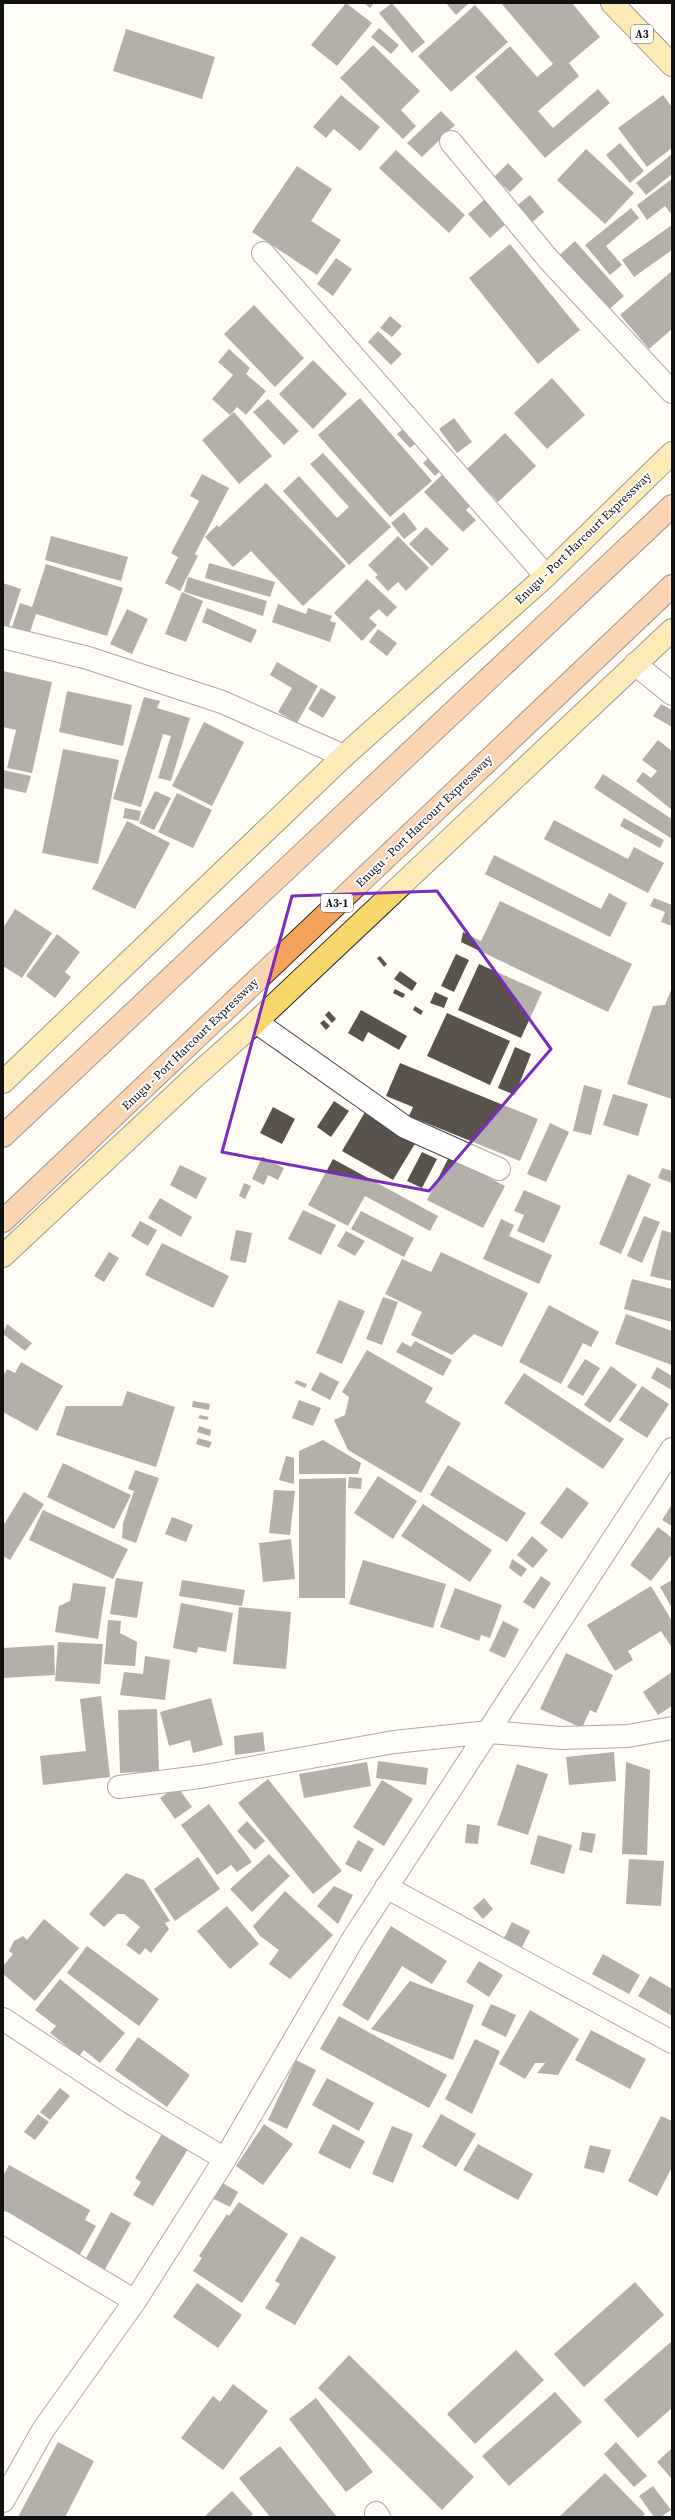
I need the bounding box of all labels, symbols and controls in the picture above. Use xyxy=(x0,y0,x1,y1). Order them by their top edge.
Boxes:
road number: A3 xyxy=(631,25,653,43)
street label: Enugu - Port Harcourt Expressway xyxy=(511,468,655,608)
street label: Enugu - Port Harcourt Expressway xyxy=(352,751,496,891)
road number: A3-1 xyxy=(321,894,353,912)
street label: Enugu - Port Harcourt Expressway xyxy=(118,974,262,1114)

